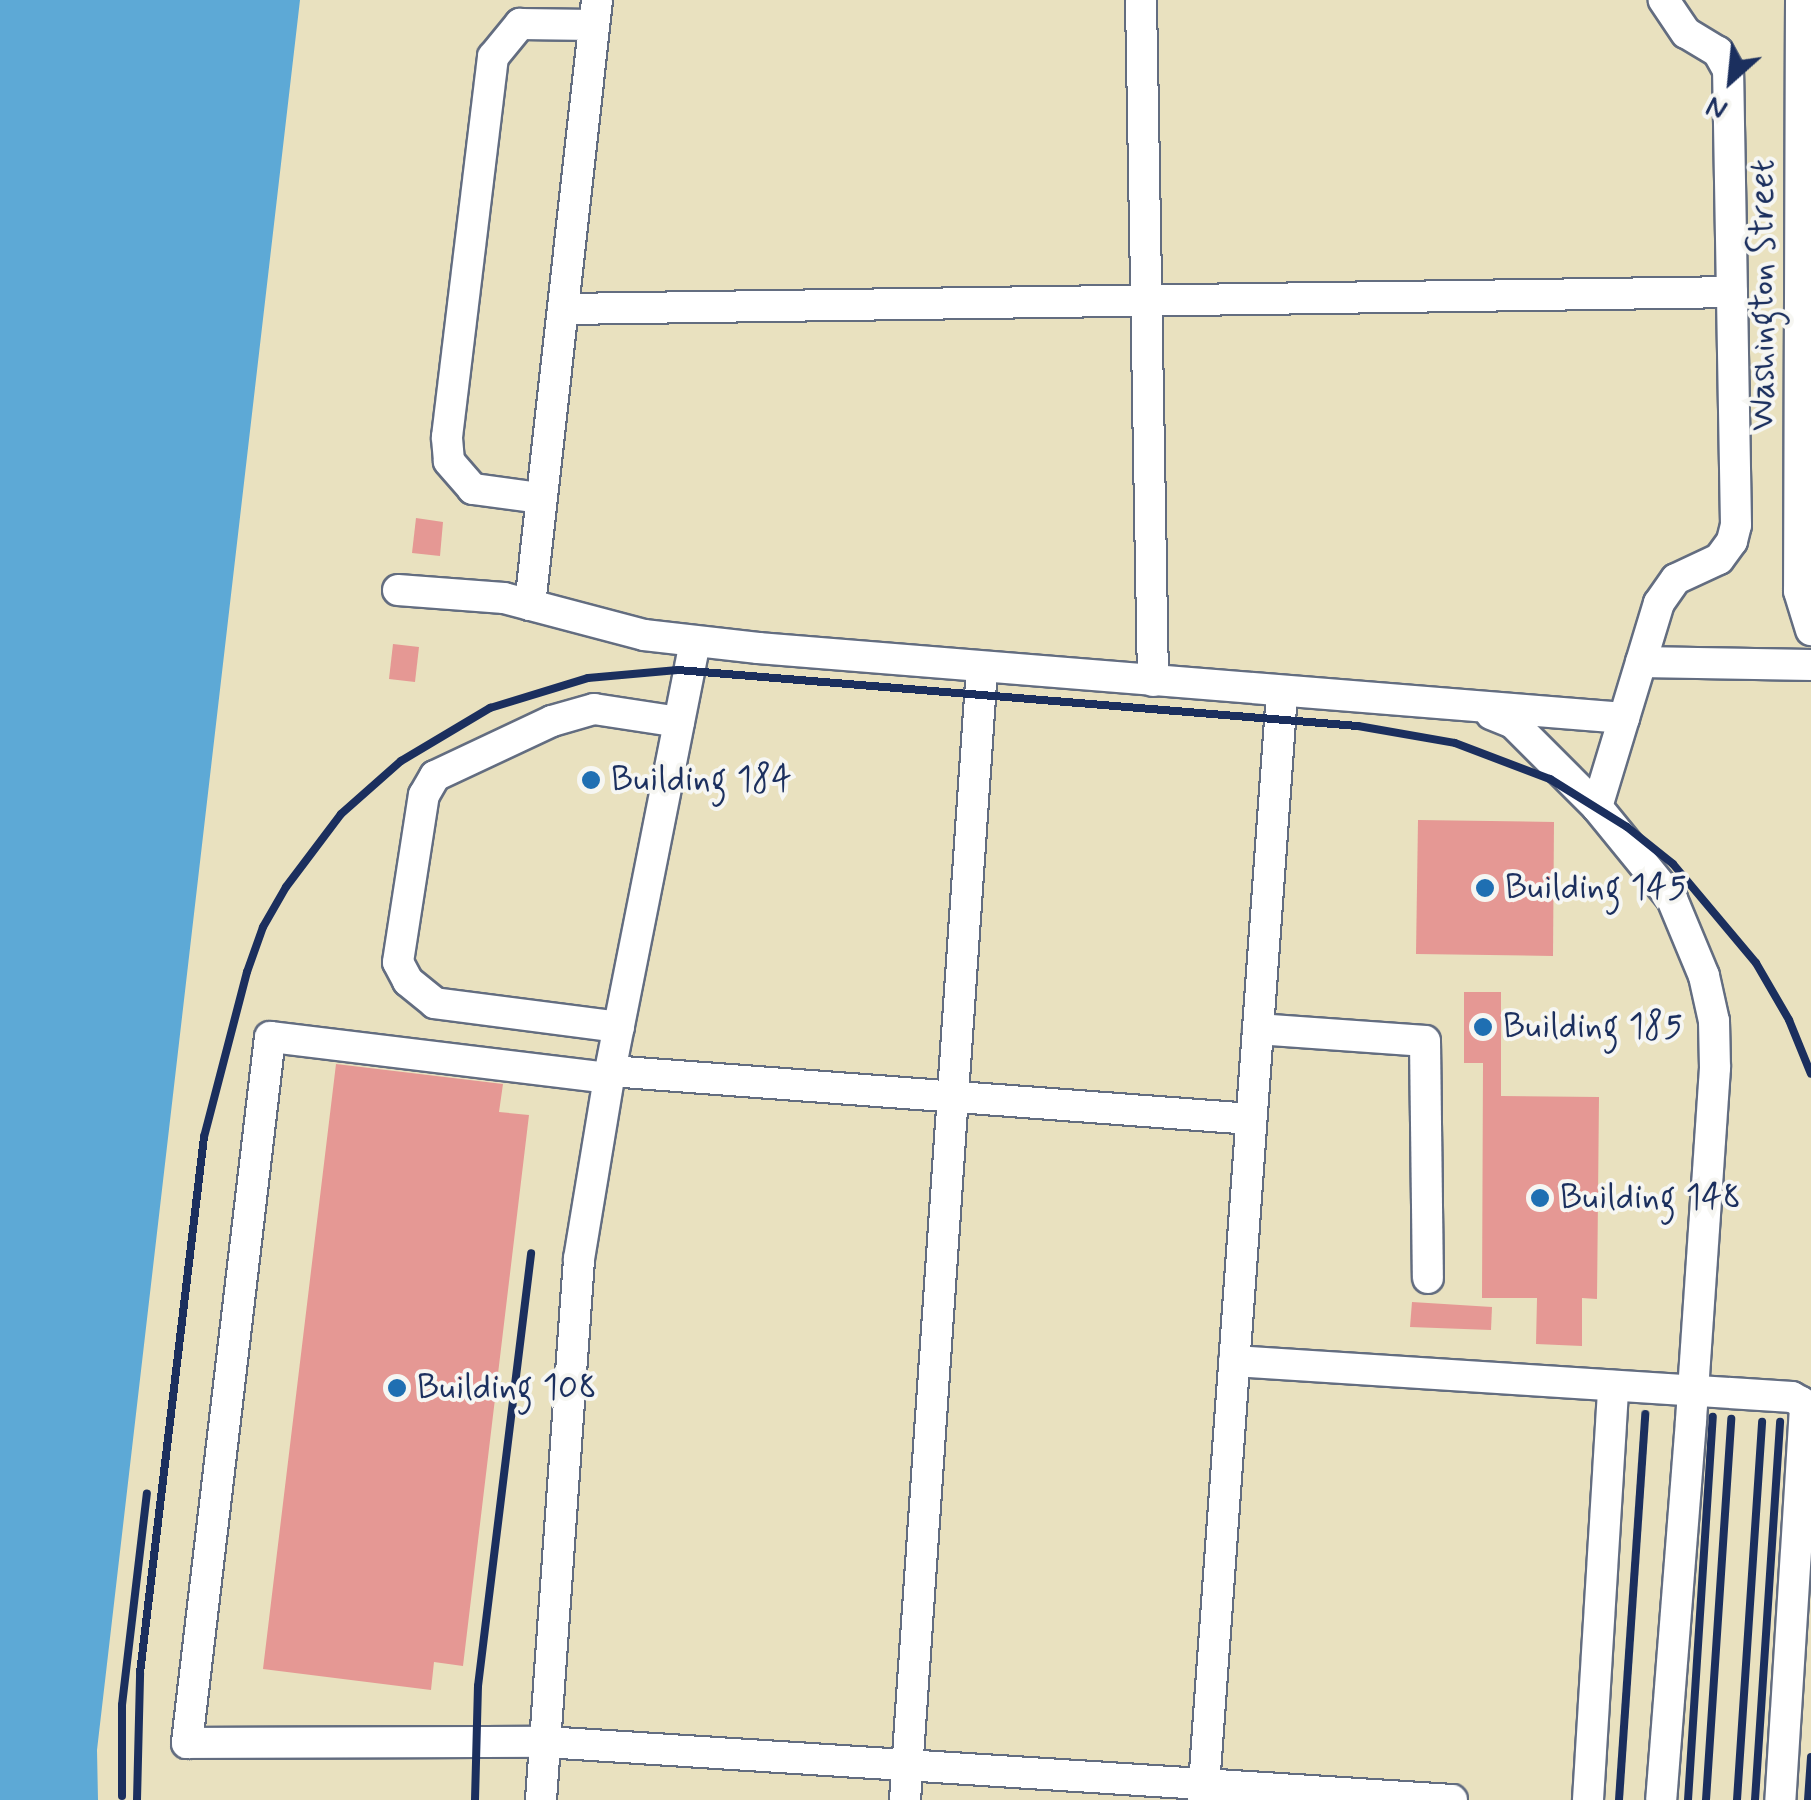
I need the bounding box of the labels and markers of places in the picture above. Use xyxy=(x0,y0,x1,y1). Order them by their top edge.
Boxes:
place label: Building 184 xyxy=(611,759,792,801)
marker: Building 184 xyxy=(580,769,602,791)
place label: Building 145 xyxy=(1505,867,1687,909)
marker: Building 145 xyxy=(1474,877,1496,899)
place label: Building 185 xyxy=(1503,1006,1683,1048)
marker: Building 185 xyxy=(1472,1016,1494,1038)
place label: Building 148 xyxy=(1560,1177,1741,1219)
marker: Building 148 xyxy=(1529,1187,1551,1209)
place label: Building 108 xyxy=(417,1367,597,1409)
marker: Building 108 xyxy=(386,1377,408,1399)

